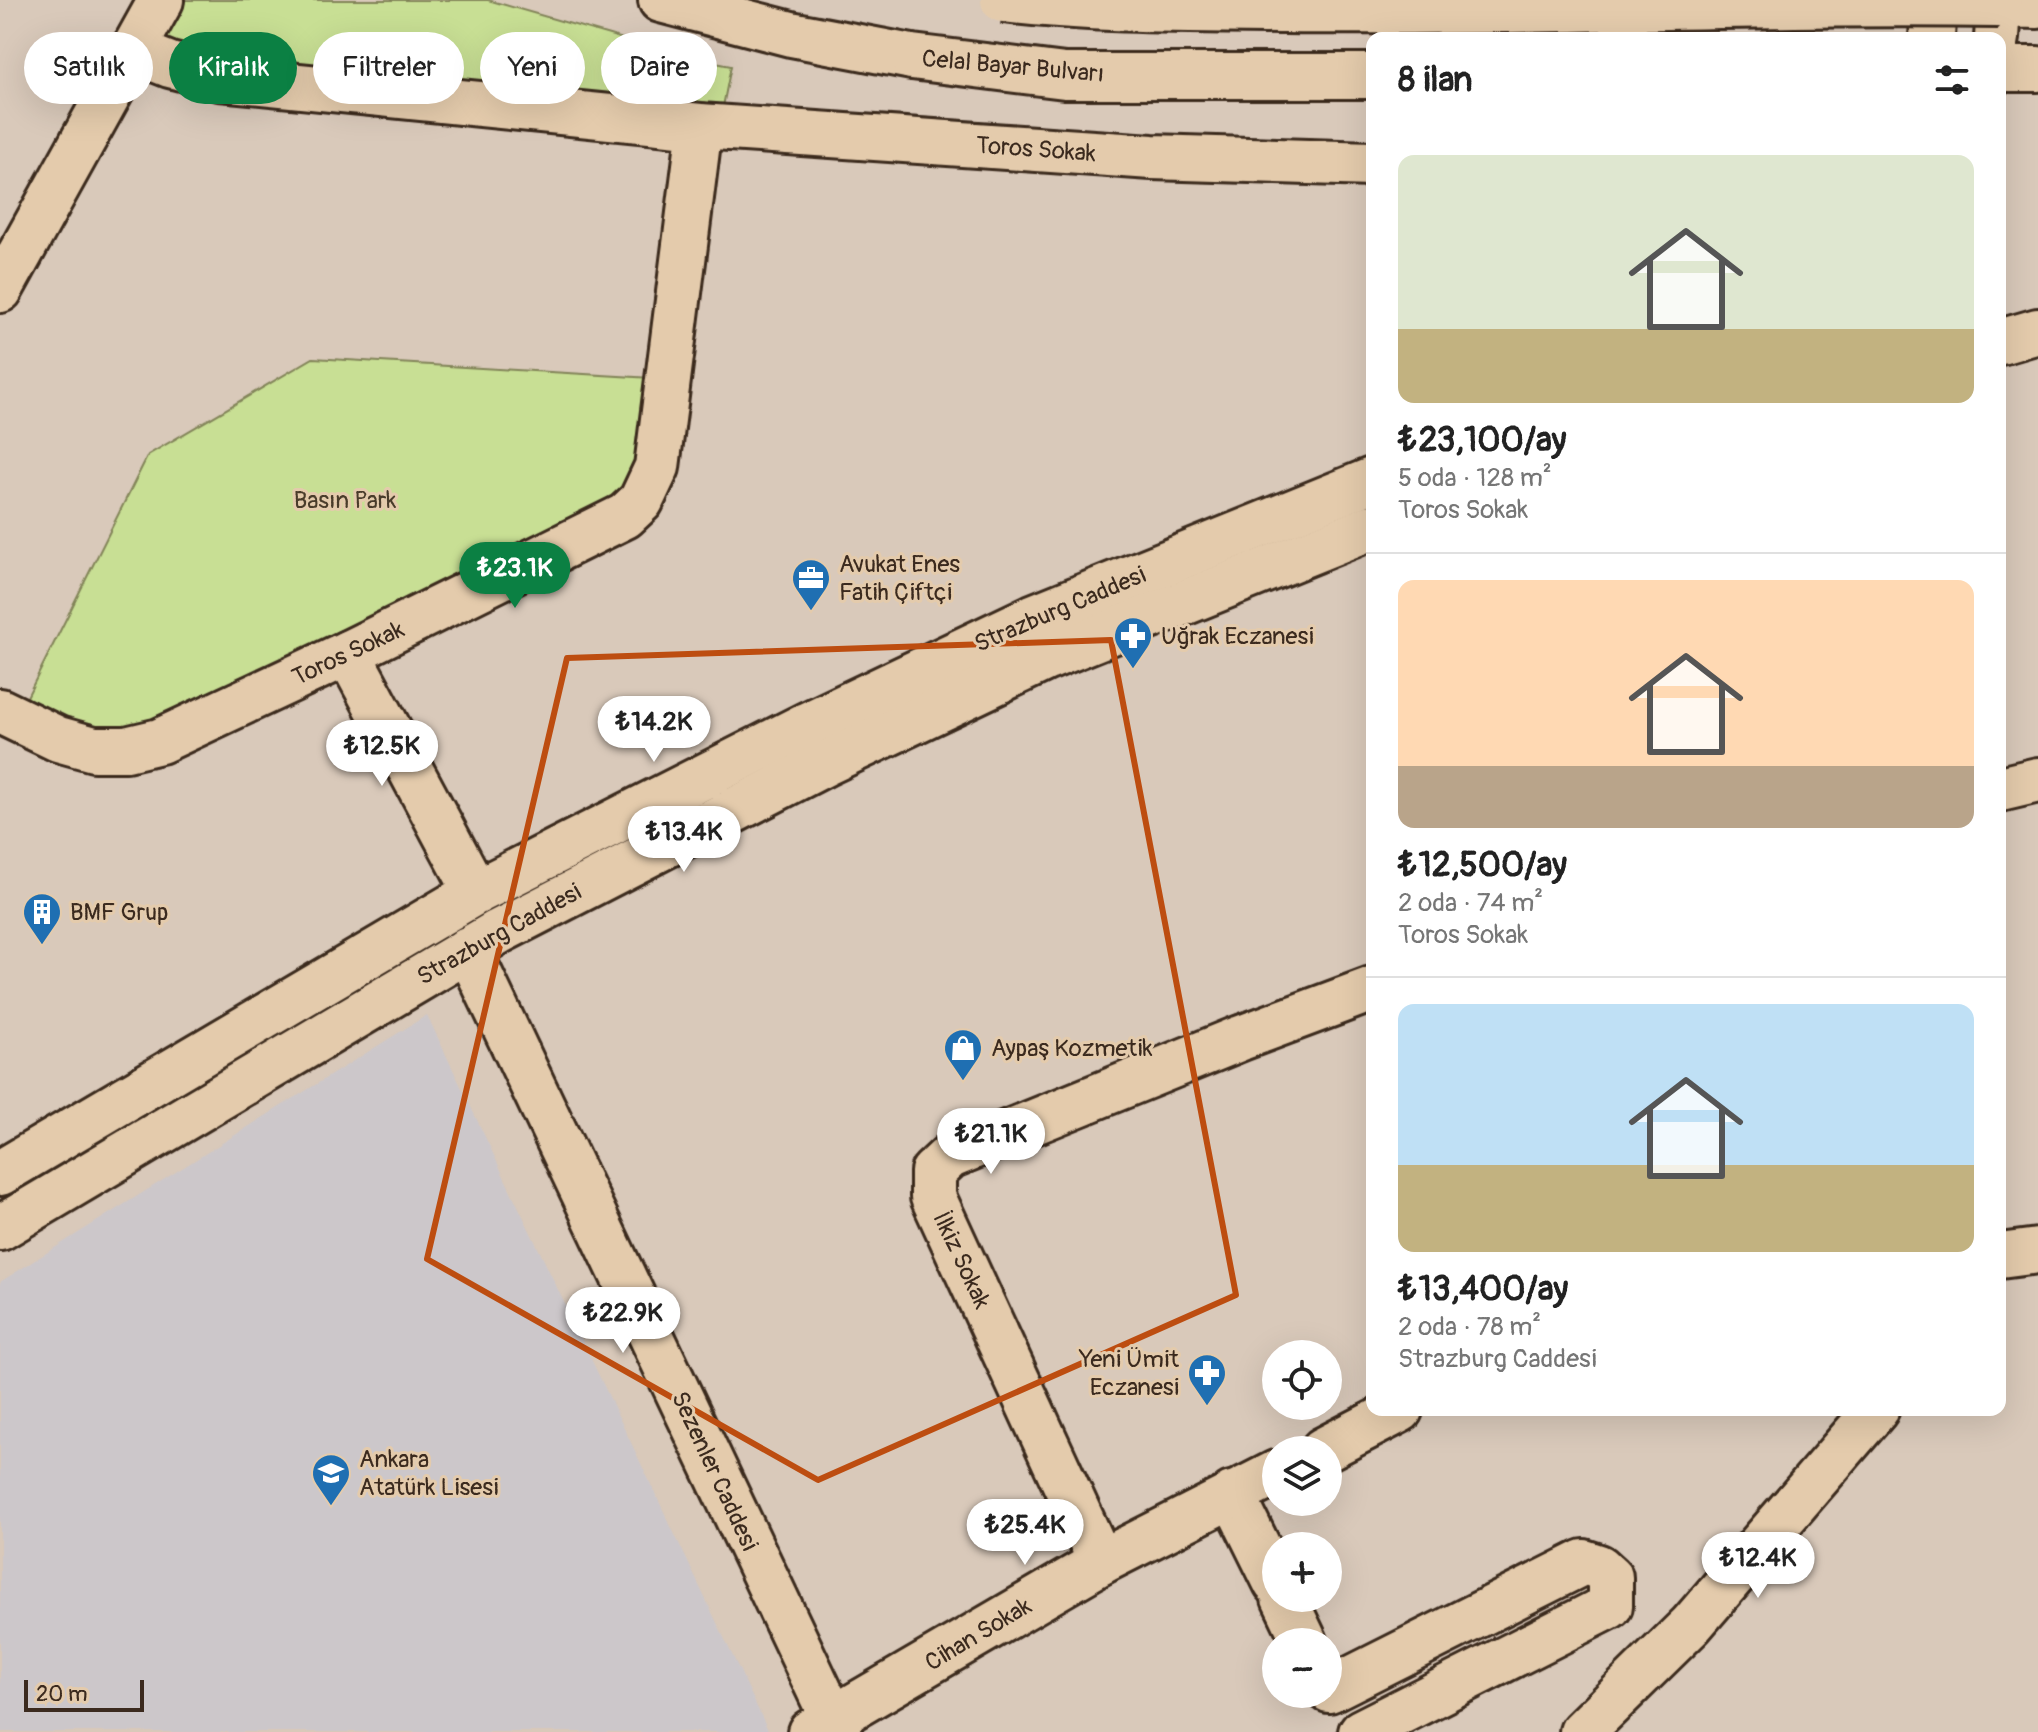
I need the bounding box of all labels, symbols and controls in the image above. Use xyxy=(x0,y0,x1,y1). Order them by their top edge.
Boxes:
chip: Satılık xyxy=(24,32,153,104)
chip: Kiralık xyxy=(169,32,297,104)
chip: Filtreler xyxy=(313,32,464,104)
chip: Yeni xyxy=(480,32,585,104)
chip: Daire xyxy=(601,32,717,104)
street label: Celal Bayar Bulvarı xyxy=(921,44,1105,89)
icon: filters xyxy=(1930,58,1974,102)
text: 8 ilan xyxy=(1398,59,1472,102)
street label: Toros Sokak xyxy=(975,131,1097,168)
icon: home xyxy=(1614,207,1758,351)
text: ₺23,100/ay xyxy=(1398,419,1566,462)
text: 5 oda · 128 m² xyxy=(1398,462,1552,494)
park label: Basın Park xyxy=(294,486,396,515)
text: Toros Sokak xyxy=(1398,494,1528,526)
pin: ₺23.1K xyxy=(450,542,580,610)
place label: Avukat Enes Fatih Çiftçi xyxy=(839,550,960,607)
text: ₺23.1K xyxy=(477,552,553,584)
office icon: Avukat Enes Fatih Çiftçi xyxy=(790,557,832,612)
street label: Strazburg Caddesi xyxy=(970,560,1150,659)
street label: Toros Sokak xyxy=(288,615,409,692)
pharmacy icon: Uğrak Eczanesi xyxy=(1112,615,1154,670)
place label: Uğrak Eczanesi xyxy=(1161,622,1314,651)
icon: home xyxy=(1614,632,1758,776)
pin: ₺14.2K xyxy=(589,696,719,764)
text: ₺14.2K xyxy=(616,706,692,738)
pin: ₺12.5K xyxy=(317,720,447,788)
text: ₺12.5K xyxy=(344,730,420,762)
pin: ₺13.4K xyxy=(619,806,749,874)
text: ₺13.4K xyxy=(646,816,722,848)
text: ₺12,500/ay xyxy=(1398,844,1567,887)
street label: Strazburg Caddesi xyxy=(412,877,586,992)
text: 2 oda · 74 m² xyxy=(1398,887,1543,919)
building icon: BMF Grup xyxy=(21,891,63,946)
place label: BMF Grup xyxy=(70,898,168,927)
text: Toros Sokak xyxy=(1398,919,1528,951)
shop icon: Aypaş Kozmetik xyxy=(942,1027,984,1082)
place label: Aypaş Kozmetik xyxy=(991,1034,1153,1063)
icon: home xyxy=(1614,1056,1758,1200)
pin: ₺21.1K xyxy=(926,1108,1056,1176)
text: ₺21.1K xyxy=(955,1118,1027,1150)
street label: İlkiz Sokak xyxy=(926,1207,997,1313)
text: ₺13,400/ay xyxy=(1398,1268,1568,1311)
pin: ₺22.9K xyxy=(558,1287,688,1355)
text: ₺22.9K xyxy=(583,1297,663,1329)
text: 2 oda · 78 m² xyxy=(1398,1311,1541,1343)
map controls xyxy=(1262,1340,1342,1708)
button: locate xyxy=(1262,1340,1342,1420)
text: Strazburg Caddesi xyxy=(1398,1343,1597,1375)
place label: Yeni Ümit Eczanesi xyxy=(1078,1345,1179,1402)
pharmacy icon: Yeni Ümit Eczanesi xyxy=(1186,1352,1228,1407)
street label: Sezenler Caddesi xyxy=(665,1387,764,1555)
button: layers xyxy=(1262,1436,1342,1516)
place label: Ankara Atatürk Lisesi xyxy=(359,1445,498,1502)
school or university icon: Ankara Atatürk Lisesi xyxy=(310,1452,352,1507)
pin: ₺25.4K xyxy=(960,1499,1090,1567)
text: ₺25.4K xyxy=(985,1509,1065,1541)
button: + xyxy=(1262,1532,1342,1612)
pin: ₺12.4K xyxy=(1693,1532,1823,1600)
text: ₺12.4K xyxy=(1720,1542,1796,1574)
street label: Cihan Sokak xyxy=(920,1591,1037,1677)
button: − xyxy=(1262,1628,1342,1708)
scale bar xyxy=(24,1676,144,1712)
text: 20 m xyxy=(36,1680,88,1708)

